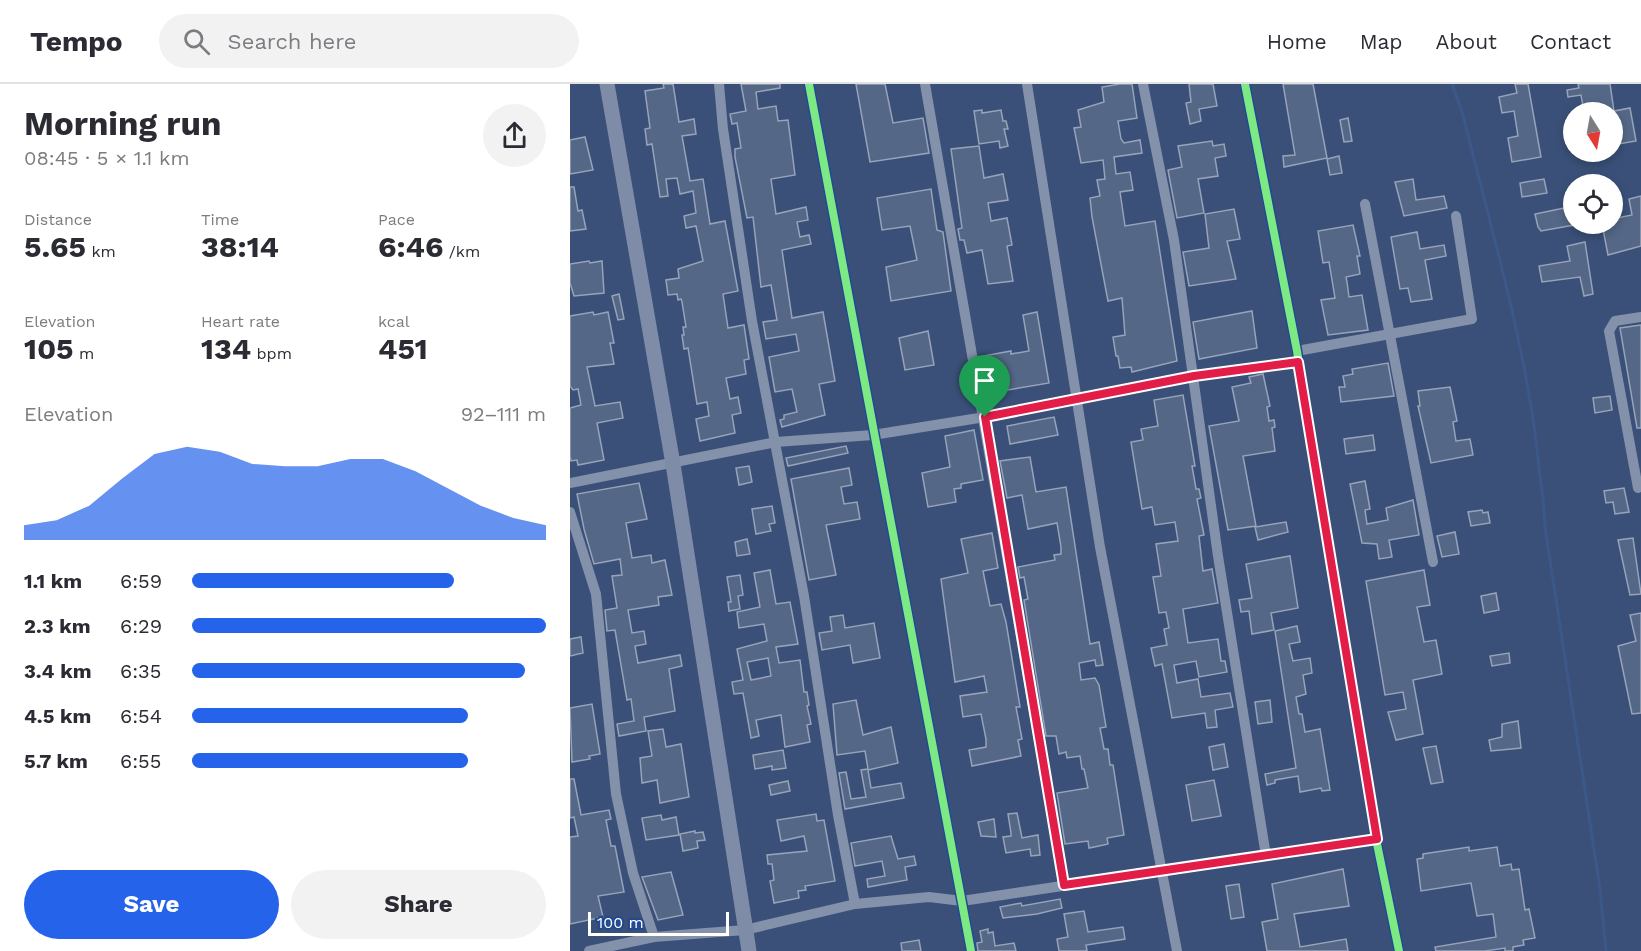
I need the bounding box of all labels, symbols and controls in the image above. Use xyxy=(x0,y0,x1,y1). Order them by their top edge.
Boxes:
search box xyxy=(159,14,579,68)
text: Tempo xyxy=(30,25,123,58)
icon: search xyxy=(180,25,213,58)
text: Search here xyxy=(228,29,357,54)
text: Home xyxy=(1267,29,1327,54)
text: Map xyxy=(1360,29,1403,54)
text: About xyxy=(1436,29,1497,54)
text: Contact xyxy=(1530,29,1611,54)
north arrow xyxy=(1563,102,1623,162)
map controls xyxy=(1563,102,1623,234)
text: Morning run xyxy=(24,104,221,143)
button: share xyxy=(483,104,546,167)
text: 08:45 · 5 × 1.1 km xyxy=(24,146,189,170)
button: locate xyxy=(1563,174,1623,234)
text: Distance xyxy=(24,210,92,229)
text: Time xyxy=(201,210,239,229)
text: Pace xyxy=(378,210,415,229)
text: 5.65 xyxy=(24,229,86,264)
text: 38:14 xyxy=(201,229,279,264)
text: 6:46 xyxy=(378,229,443,264)
text: km xyxy=(86,242,116,261)
text: /km xyxy=(443,242,480,261)
text: Elevation xyxy=(24,312,95,331)
text: Heart rate xyxy=(201,312,280,331)
text: kcal xyxy=(378,312,410,331)
text: 105 xyxy=(24,331,74,366)
text: 134 xyxy=(201,331,251,366)
text: 451 xyxy=(378,331,428,366)
text: m xyxy=(74,344,94,363)
text: bpm xyxy=(251,344,292,363)
pin xyxy=(959,355,1010,417)
icon: arrive xyxy=(968,364,1001,397)
text: Elevation xyxy=(24,402,113,426)
text: 92–111 m xyxy=(461,402,546,426)
text: 1.1 km xyxy=(24,569,82,593)
text: 6:59 xyxy=(120,569,162,593)
text: 2.3 km xyxy=(24,614,91,638)
text: 6:29 xyxy=(120,614,162,638)
text: 3.4 km xyxy=(24,659,91,683)
text: 6:35 xyxy=(120,659,161,683)
text: 4.5 km xyxy=(24,704,91,728)
text: 6:54 xyxy=(120,704,162,728)
text: 5.7 km xyxy=(24,749,88,773)
text: 6:55 xyxy=(120,749,161,773)
button: Save xyxy=(24,870,279,939)
button: Share xyxy=(291,870,546,939)
scale bar xyxy=(588,909,729,936)
text: 100 m xyxy=(597,913,644,932)

